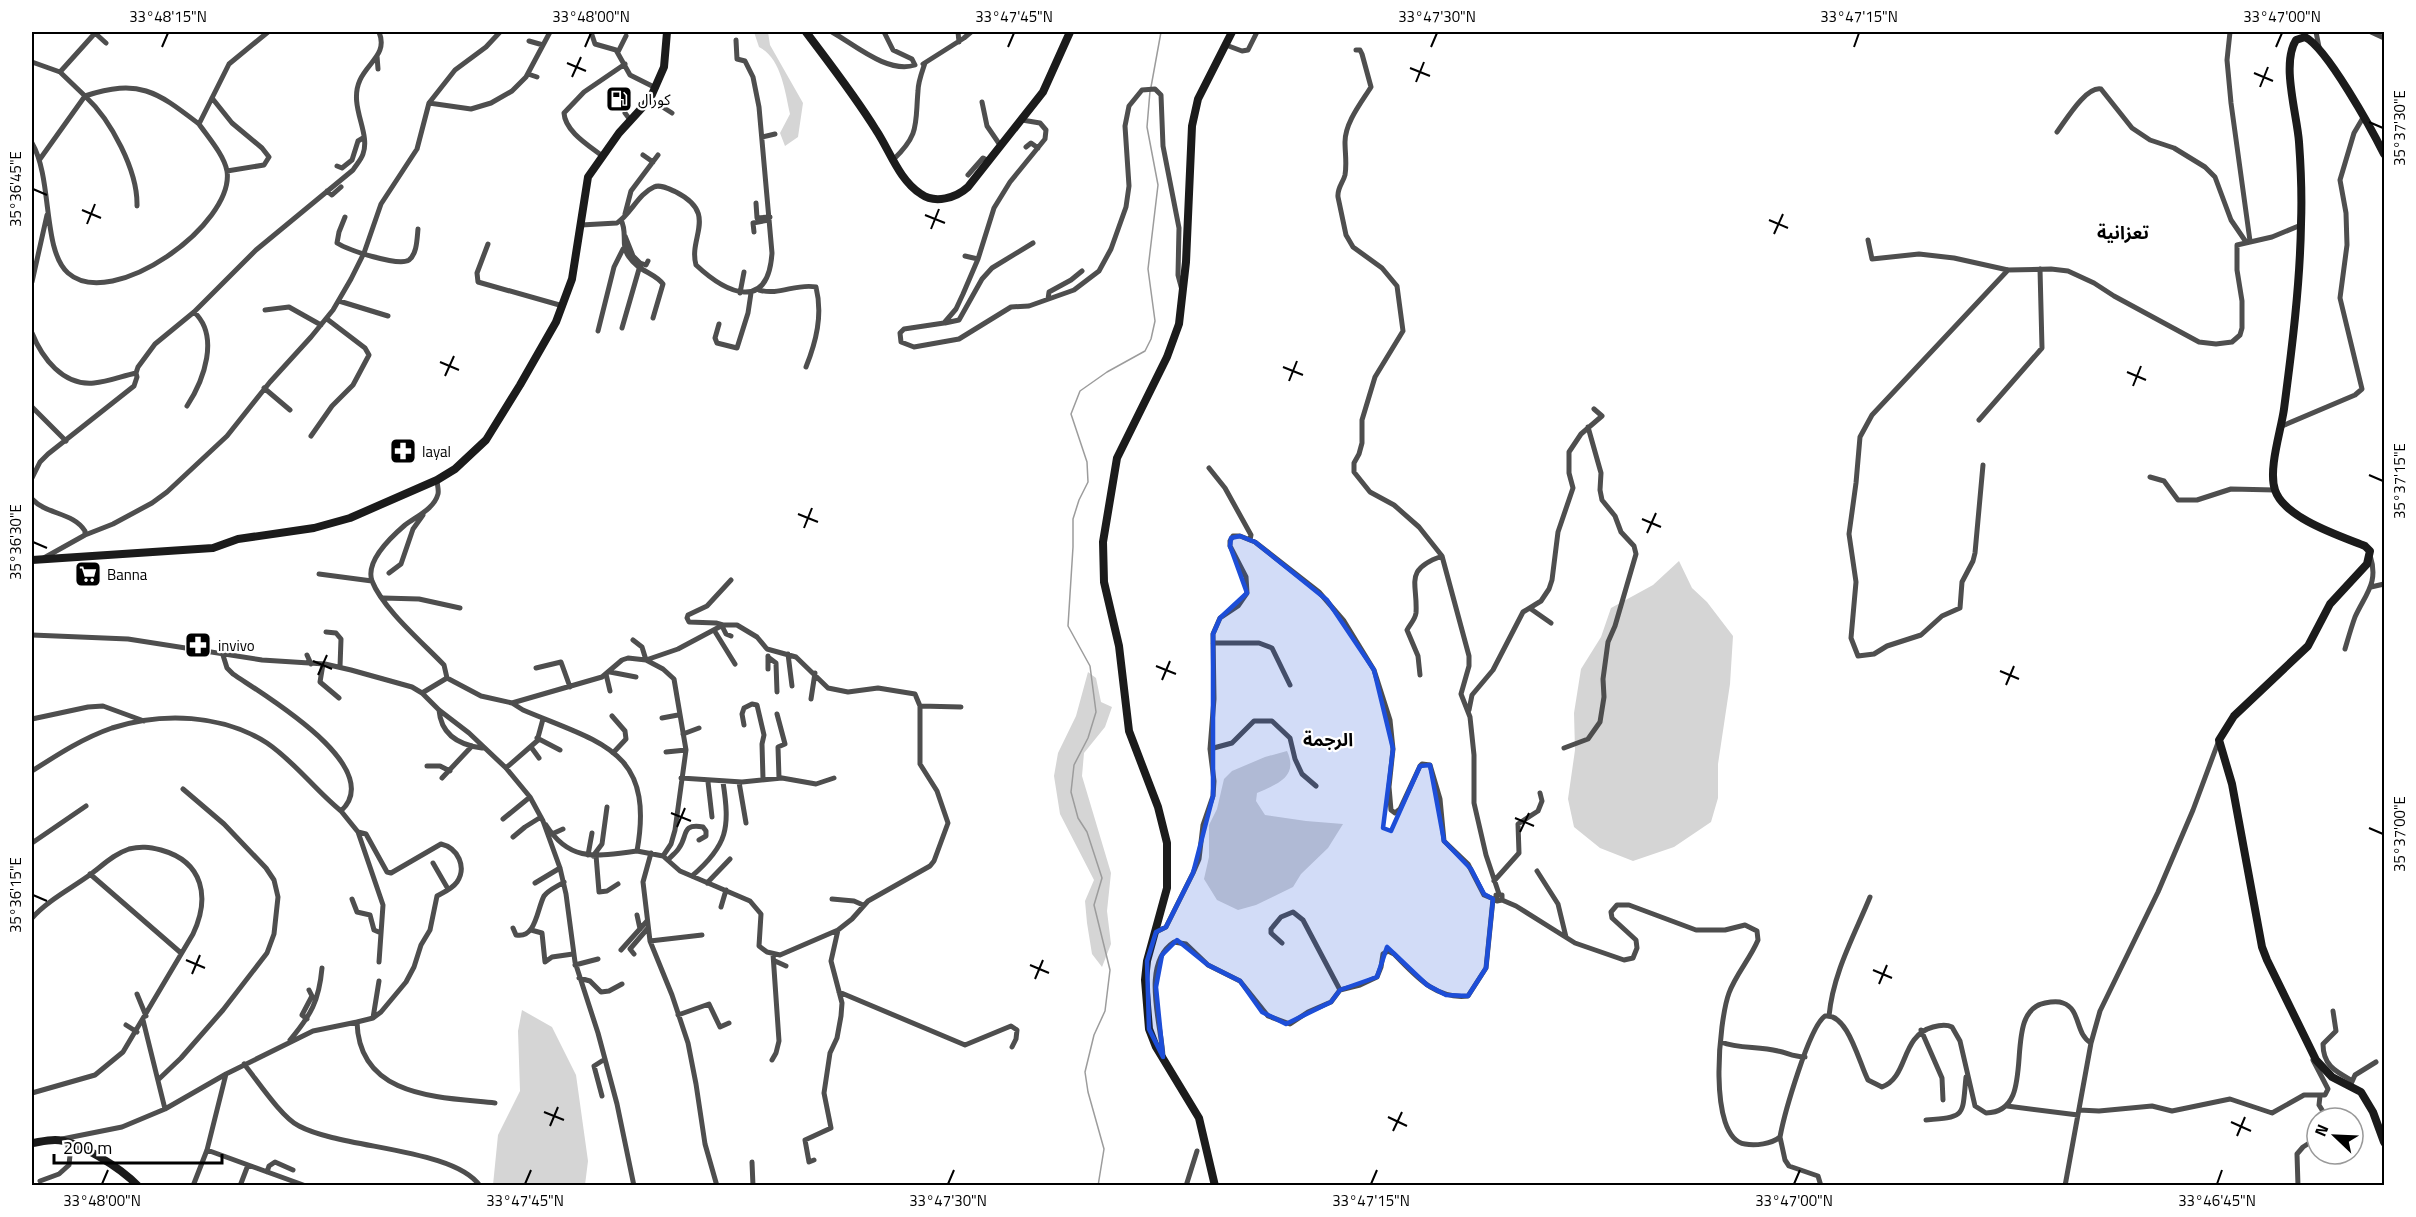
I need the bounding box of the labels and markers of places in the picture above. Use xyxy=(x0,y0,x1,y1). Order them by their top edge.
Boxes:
fuel station icon: كورال xyxy=(604,84,634,114)
place label: كورال xyxy=(638,88,671,111)
pharmacy icon: layal xyxy=(388,436,418,466)
place label: layal xyxy=(422,440,451,463)
supermarket icon: Banna xyxy=(73,559,103,589)
place label: Banna xyxy=(107,563,148,586)
pharmacy icon: invivo xyxy=(183,630,213,660)
place label: invivo xyxy=(218,634,255,657)

